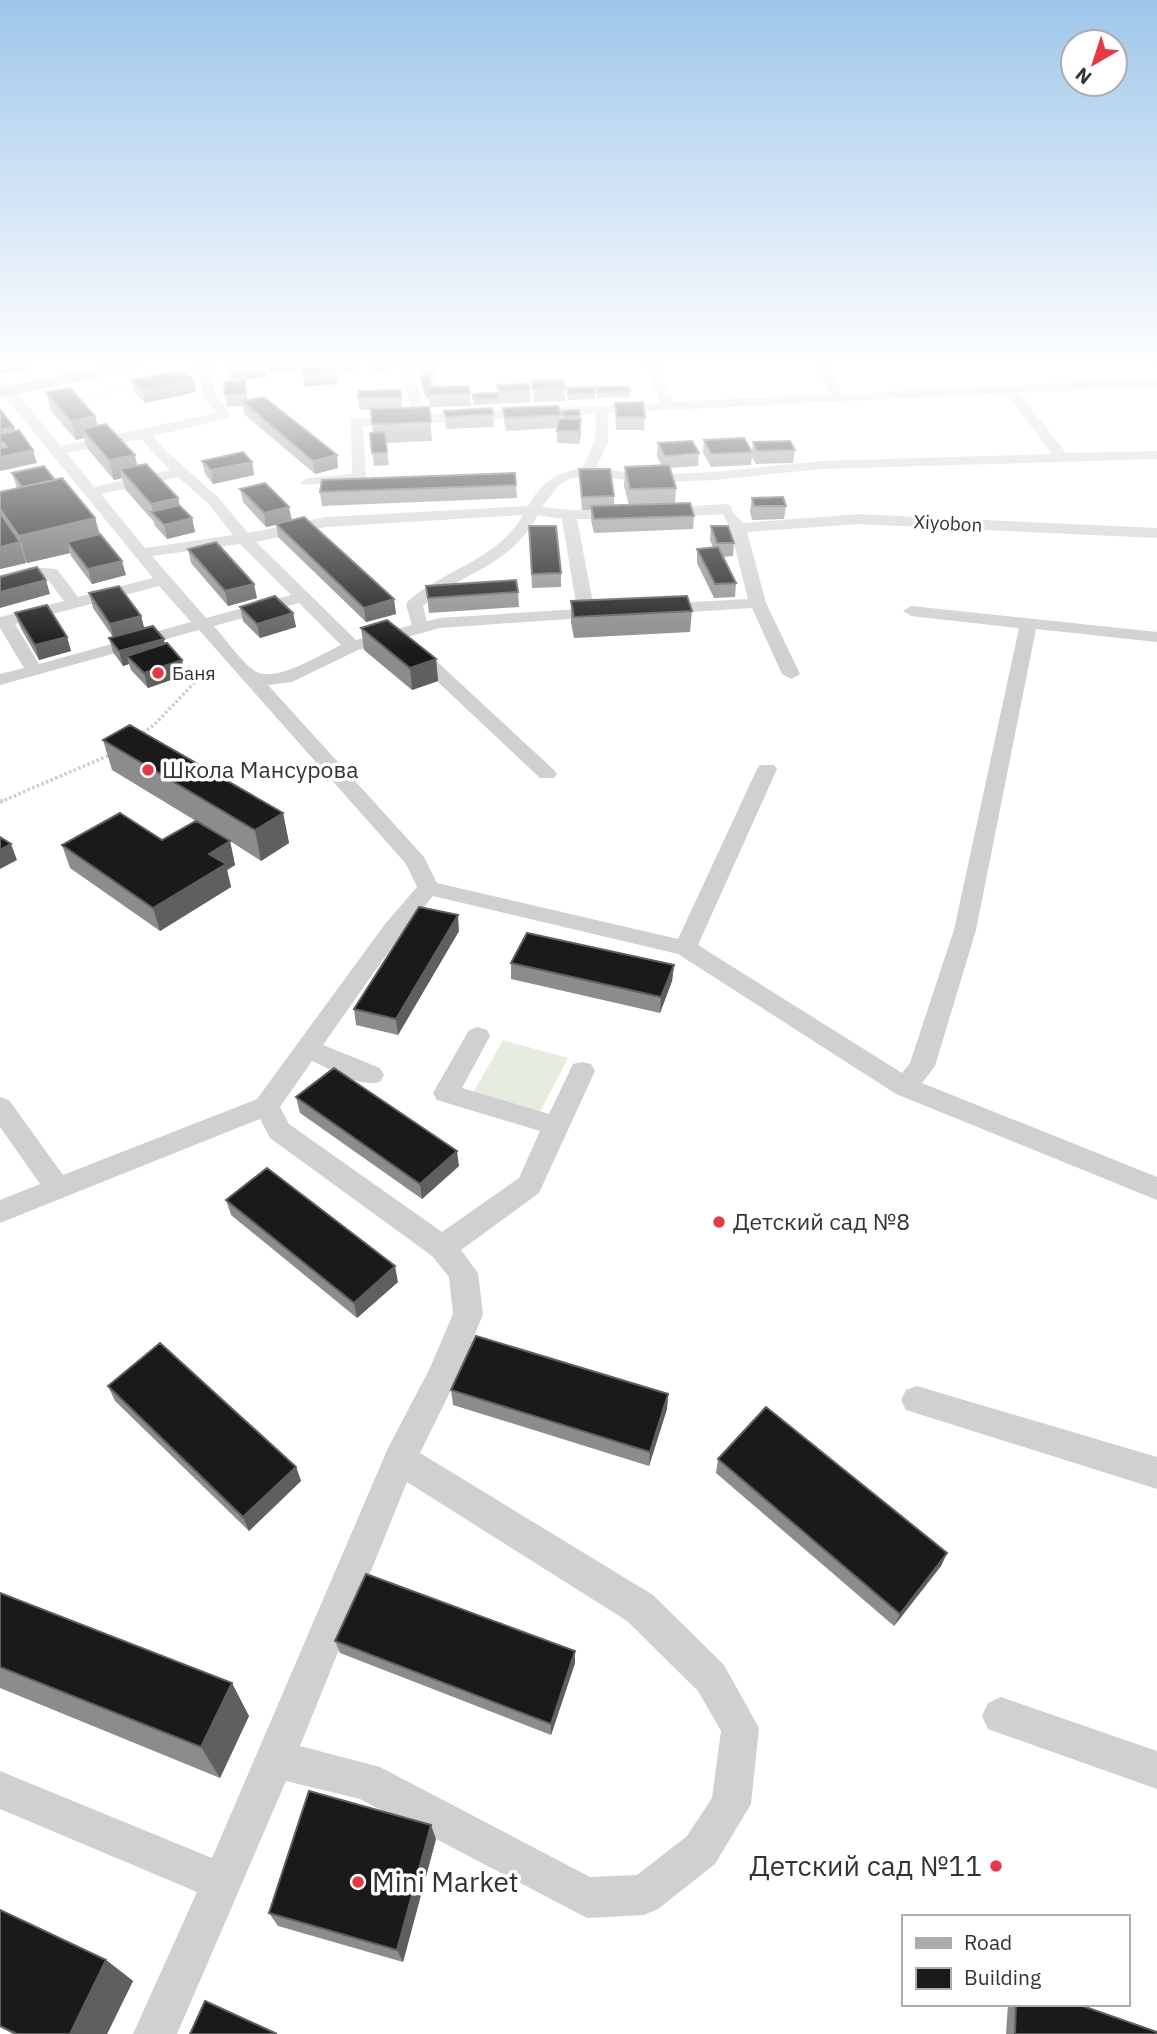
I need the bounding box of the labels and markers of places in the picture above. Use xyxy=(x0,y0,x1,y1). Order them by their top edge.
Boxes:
place label: Баня xyxy=(172,661,216,685)
marker: Баня xyxy=(150,665,166,681)
place label: Школа Мансурова xyxy=(162,754,358,784)
marker: Школа Мансурова xyxy=(140,762,156,778)
place label: Детский сад №8 xyxy=(733,1206,910,1236)
marker: Детский сад №8 xyxy=(711,1214,727,1230)
place label: Детский сад №11 xyxy=(750,1847,982,1884)
marker: Детский сад №11 xyxy=(988,1858,1004,1874)
place label: Mini Market xyxy=(372,1863,519,1900)
marker: Mini Market xyxy=(350,1874,366,1890)

